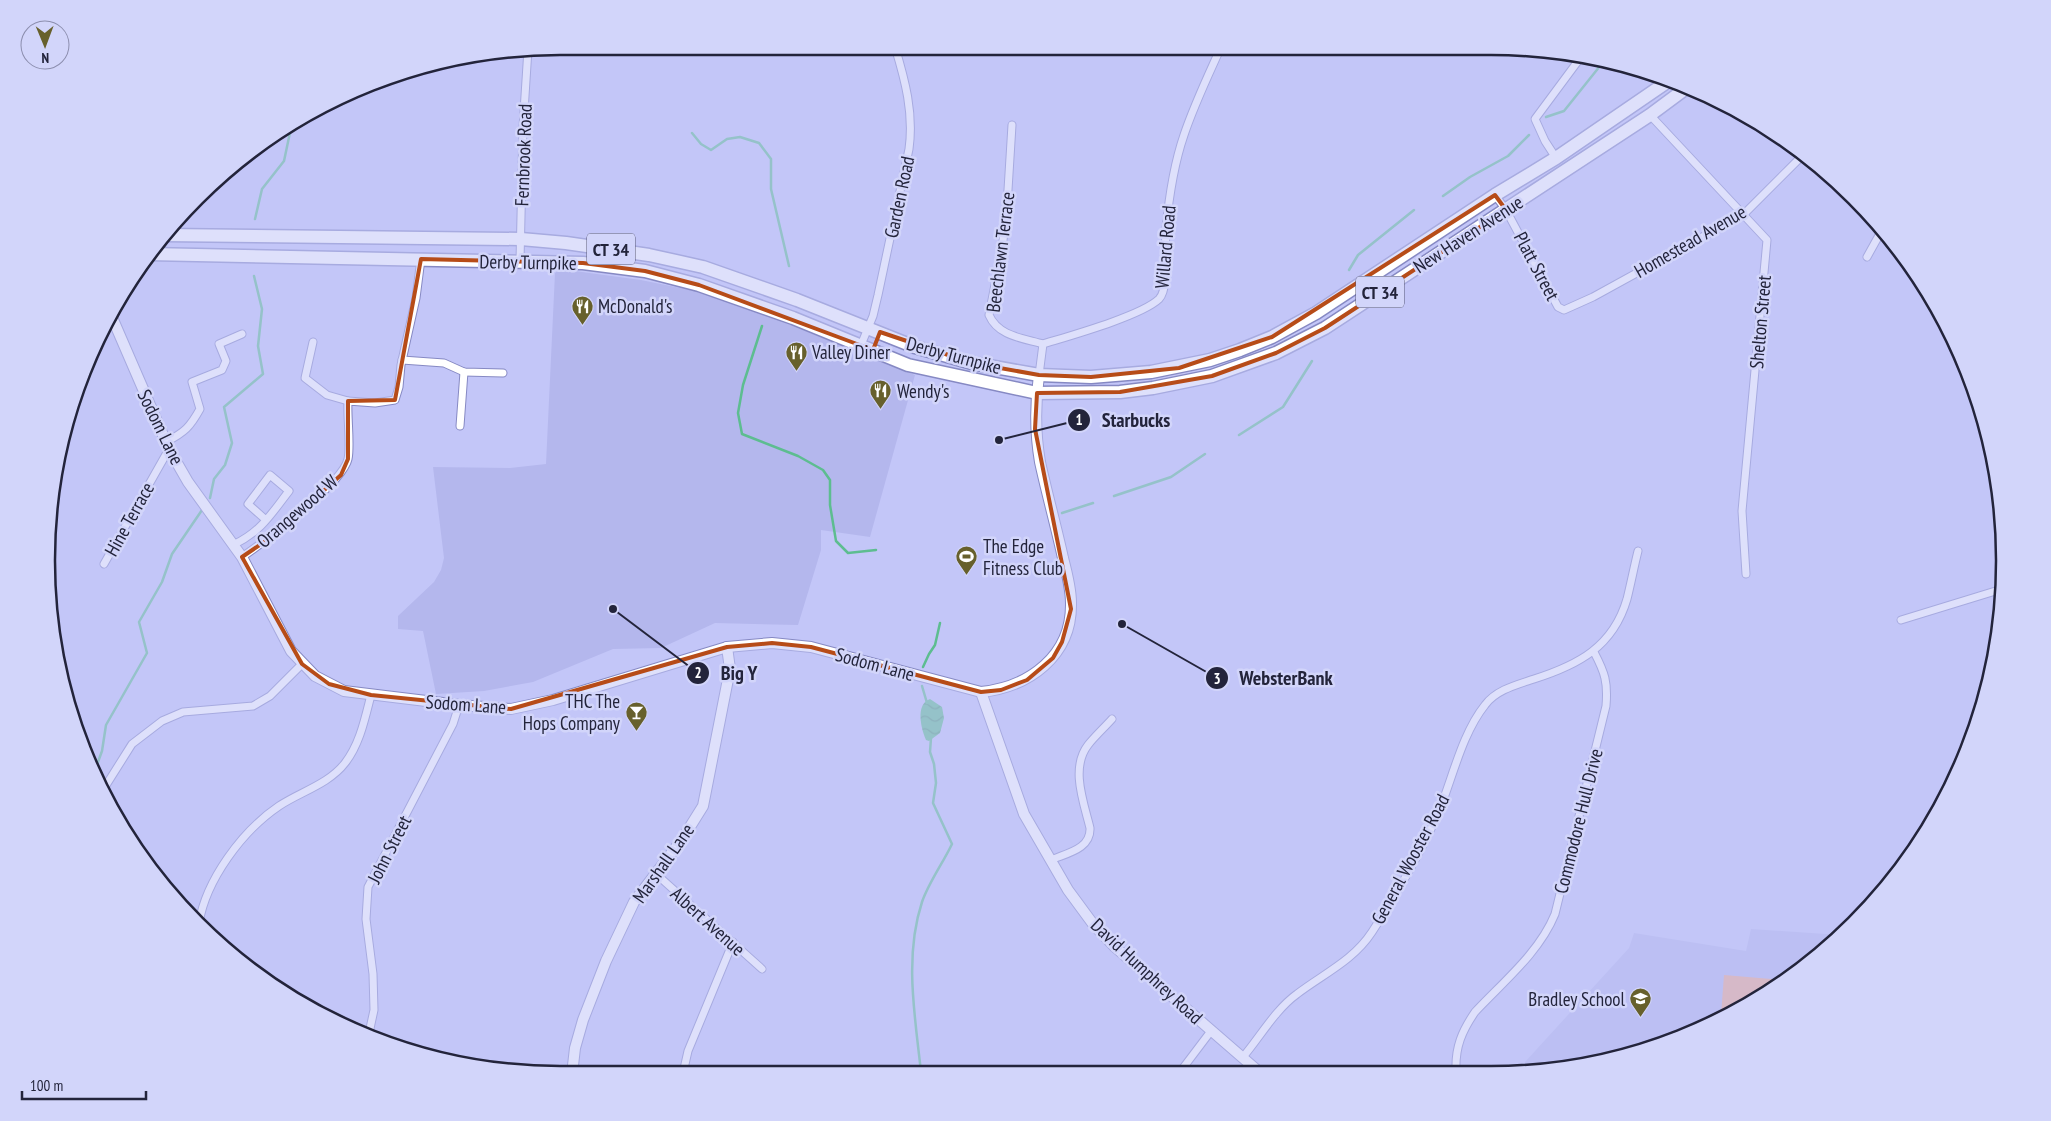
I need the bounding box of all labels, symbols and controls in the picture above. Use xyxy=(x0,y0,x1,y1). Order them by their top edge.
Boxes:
north arrow xyxy=(20,20,70,70)
text: N xyxy=(41,49,49,67)
street label: Fernbrook Road xyxy=(509,103,537,207)
street label: Garden Road xyxy=(879,154,919,240)
street label: Beechlawn Terrace xyxy=(981,190,1019,314)
street label: New Haven Avenue xyxy=(1409,190,1527,278)
street label: Homestead Avenue xyxy=(1630,199,1750,283)
street label: Willard Road xyxy=(1149,204,1181,290)
street label: Platt Street xyxy=(1509,228,1565,305)
road number: CT 34 xyxy=(587,233,635,264)
street label: Derby Turnpike xyxy=(479,249,577,275)
street label: Shelton Street xyxy=(1744,273,1776,370)
road number: CT 34 xyxy=(1356,276,1404,308)
restaurant icon: McDonald's xyxy=(570,294,594,325)
place label: McDonald's xyxy=(598,294,673,318)
street label: Derby Turnpike xyxy=(904,331,1004,379)
restaurant icon: Valley Diner xyxy=(784,340,808,371)
place label: Valley Diner xyxy=(811,340,891,364)
restaurant icon: Wendy's xyxy=(869,379,893,410)
place label: Wendy's xyxy=(897,379,950,403)
street label: Sodom Lane xyxy=(133,386,190,469)
callout: Starbucks xyxy=(1067,403,1181,438)
text: Starbucks xyxy=(1102,407,1170,433)
text: 1 xyxy=(1075,410,1083,429)
street label: Orangewood W xyxy=(252,469,343,553)
street label: Hine Terrace xyxy=(99,478,159,560)
place label: The Edge Fitness Club xyxy=(983,534,1063,580)
sports icon: The Edge Fitness Club xyxy=(955,545,979,576)
street label: Sodom Lane xyxy=(833,642,917,686)
callout: Big Y xyxy=(686,656,768,691)
text: Big Y xyxy=(721,660,757,686)
callout: WebsterBank xyxy=(1204,661,1342,696)
text: 2 xyxy=(694,663,702,682)
text: WebsterBank xyxy=(1238,665,1333,691)
text: 3 xyxy=(1213,669,1221,688)
street label: Sodom Lane xyxy=(425,689,507,719)
place label: THC The Hops Company xyxy=(523,689,621,735)
bar icon: THC The Hops Company xyxy=(624,700,648,731)
street label: Commodore Hull Drive xyxy=(1548,746,1608,896)
street label: General Wooster Road xyxy=(1366,790,1454,928)
street label: John Street xyxy=(361,810,417,888)
street label: Marshall Lane xyxy=(627,818,699,907)
street label: Albert Avenue xyxy=(666,881,750,961)
street label: David Humphrey Road xyxy=(1086,913,1208,1029)
place label: Bradley School xyxy=(1528,987,1626,1011)
school or university icon: Bradley School xyxy=(1629,987,1653,1018)
scale bar xyxy=(22,1068,146,1100)
text: 100 m xyxy=(30,1076,63,1095)

